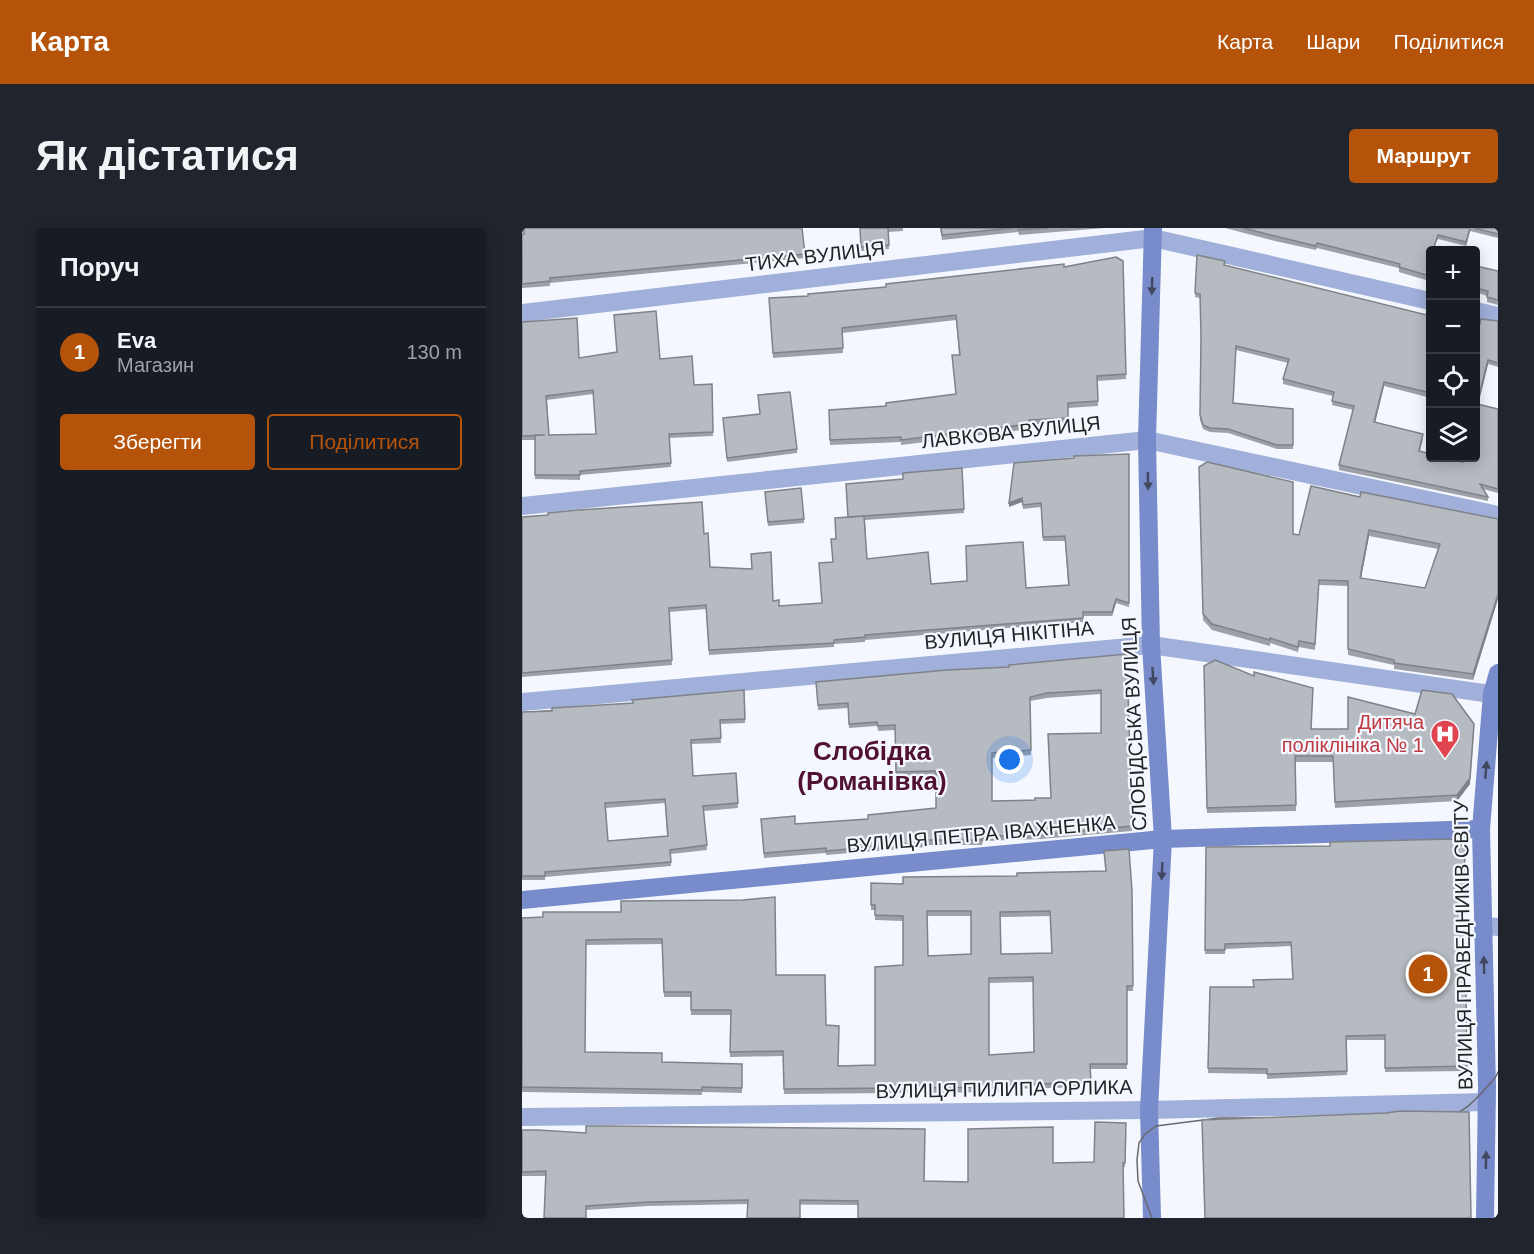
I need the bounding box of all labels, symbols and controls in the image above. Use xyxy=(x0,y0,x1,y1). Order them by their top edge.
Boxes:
text: Карта xyxy=(30,26,109,57)
text: Карта xyxy=(1217,30,1273,53)
text: Шари xyxy=(1306,30,1361,53)
text: Поділитися xyxy=(1394,30,1504,53)
button: Маршрут xyxy=(1349,129,1498,183)
text: Як дістатися xyxy=(36,132,299,179)
street label: ТИХА ВУЛИЦЯ xyxy=(744,237,886,275)
map controls xyxy=(1426,246,1480,462)
button: + xyxy=(1426,246,1480,300)
text: Поруч xyxy=(60,252,140,282)
one-way arrow xyxy=(1147,277,1156,296)
button: − xyxy=(1426,300,1480,354)
text: Eva xyxy=(117,328,156,353)
text: 1 xyxy=(74,341,85,363)
text: 130 m xyxy=(406,341,462,363)
text: Магазин xyxy=(117,354,194,376)
button: locate xyxy=(1426,354,1480,408)
button: layers xyxy=(1426,408,1480,462)
street label: ЛАВКОВА ВУЛИЦЯ xyxy=(920,412,1102,452)
button: Зберегти xyxy=(60,414,255,470)
button: Поділитися xyxy=(267,414,462,470)
one-way arrow xyxy=(1143,472,1153,491)
street label: СЛОБІДСЬКА ВУЛИЦЯ xyxy=(1117,616,1151,832)
street label: ВУЛИЦЯ НІКІТІНА xyxy=(923,617,1095,653)
one-way arrow xyxy=(1148,667,1158,686)
place label: Дитяча поліклініка № 1 xyxy=(1282,711,1425,756)
hospital icon: Дитяча поліклініка № 1 xyxy=(1429,718,1461,760)
district label: Слобідка (Романівка) xyxy=(797,736,947,796)
your location xyxy=(995,745,1024,774)
one-way arrow xyxy=(1481,760,1490,779)
street label: ВУЛИЦЯ ПРАВЕДНИКІВ СВІТУ xyxy=(1449,799,1477,1090)
street label: ВУЛИЦЯ ПЕТРА ІВАХНЕНКА xyxy=(846,811,1117,857)
one-way arrow xyxy=(1157,861,1166,880)
pin: 1 xyxy=(1408,952,1448,996)
one-way arrow xyxy=(1479,955,1488,974)
street label: ВУЛИЦЯ ПИЛИПА ОРЛИКА xyxy=(875,1076,1133,1102)
one-way arrow xyxy=(1481,1150,1491,1169)

